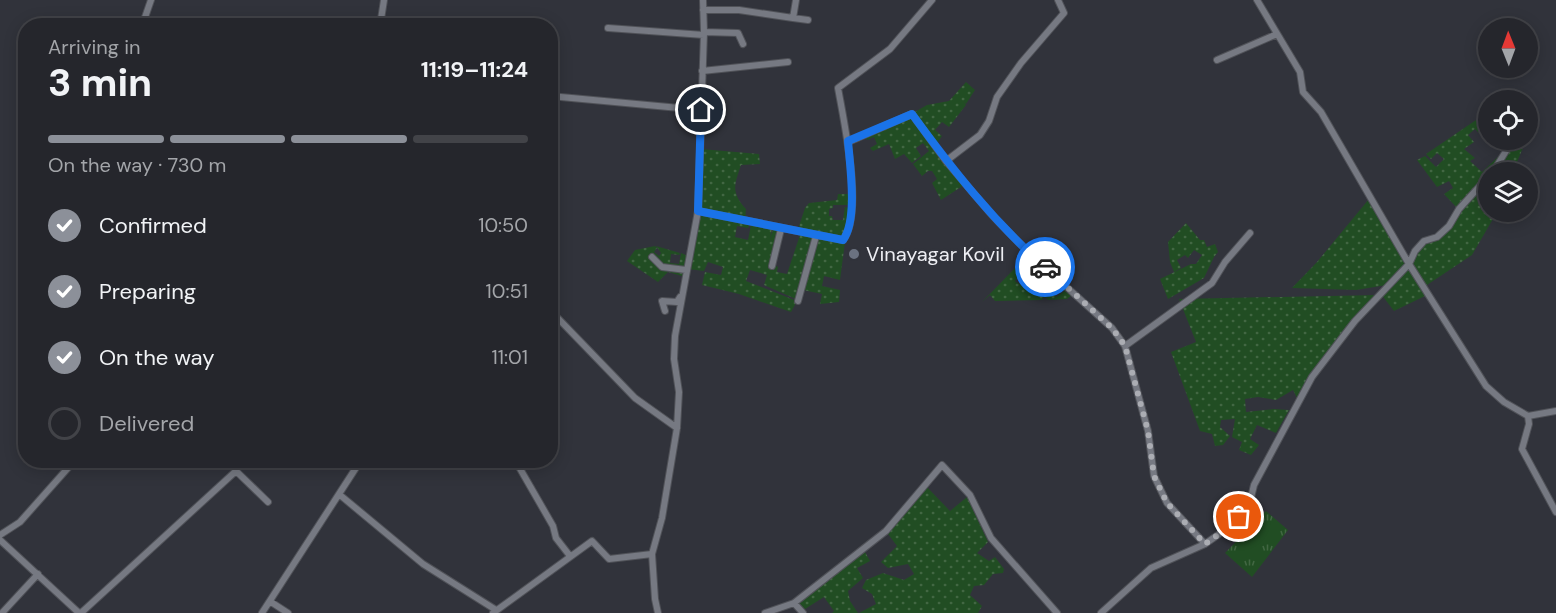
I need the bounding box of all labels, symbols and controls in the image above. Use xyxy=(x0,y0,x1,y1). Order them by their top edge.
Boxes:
north arrow xyxy=(1478,18,1538,78)
map controls xyxy=(1478,18,1538,222)
text: Arriving in xyxy=(48,34,140,60)
text: 11:19–11:24 xyxy=(421,55,528,84)
text: 3 min xyxy=(48,57,152,108)
pin xyxy=(675,84,726,135)
button: locate xyxy=(1478,90,1538,150)
icon: home xyxy=(684,93,717,126)
text: On the way · 730 m xyxy=(48,152,226,178)
button: layers xyxy=(1478,162,1538,222)
icon: check xyxy=(48,209,81,242)
text: Confirmed xyxy=(99,211,207,240)
text: 10:50 xyxy=(478,212,528,238)
courier xyxy=(1015,237,1075,297)
place label: Vinayagar Kovil xyxy=(866,241,1005,267)
marker: Vinayagar Kovil xyxy=(847,247,861,261)
icon: car xyxy=(1029,251,1062,284)
icon: check xyxy=(48,275,81,308)
text: Preparing xyxy=(99,277,196,306)
text: 10:51 xyxy=(486,278,528,304)
icon: check xyxy=(48,341,81,374)
text: On the way xyxy=(99,343,214,372)
text: 11:01 xyxy=(492,344,528,370)
text: Delivered xyxy=(99,409,194,438)
pin xyxy=(1213,491,1264,542)
icon: bag xyxy=(1222,500,1255,533)

